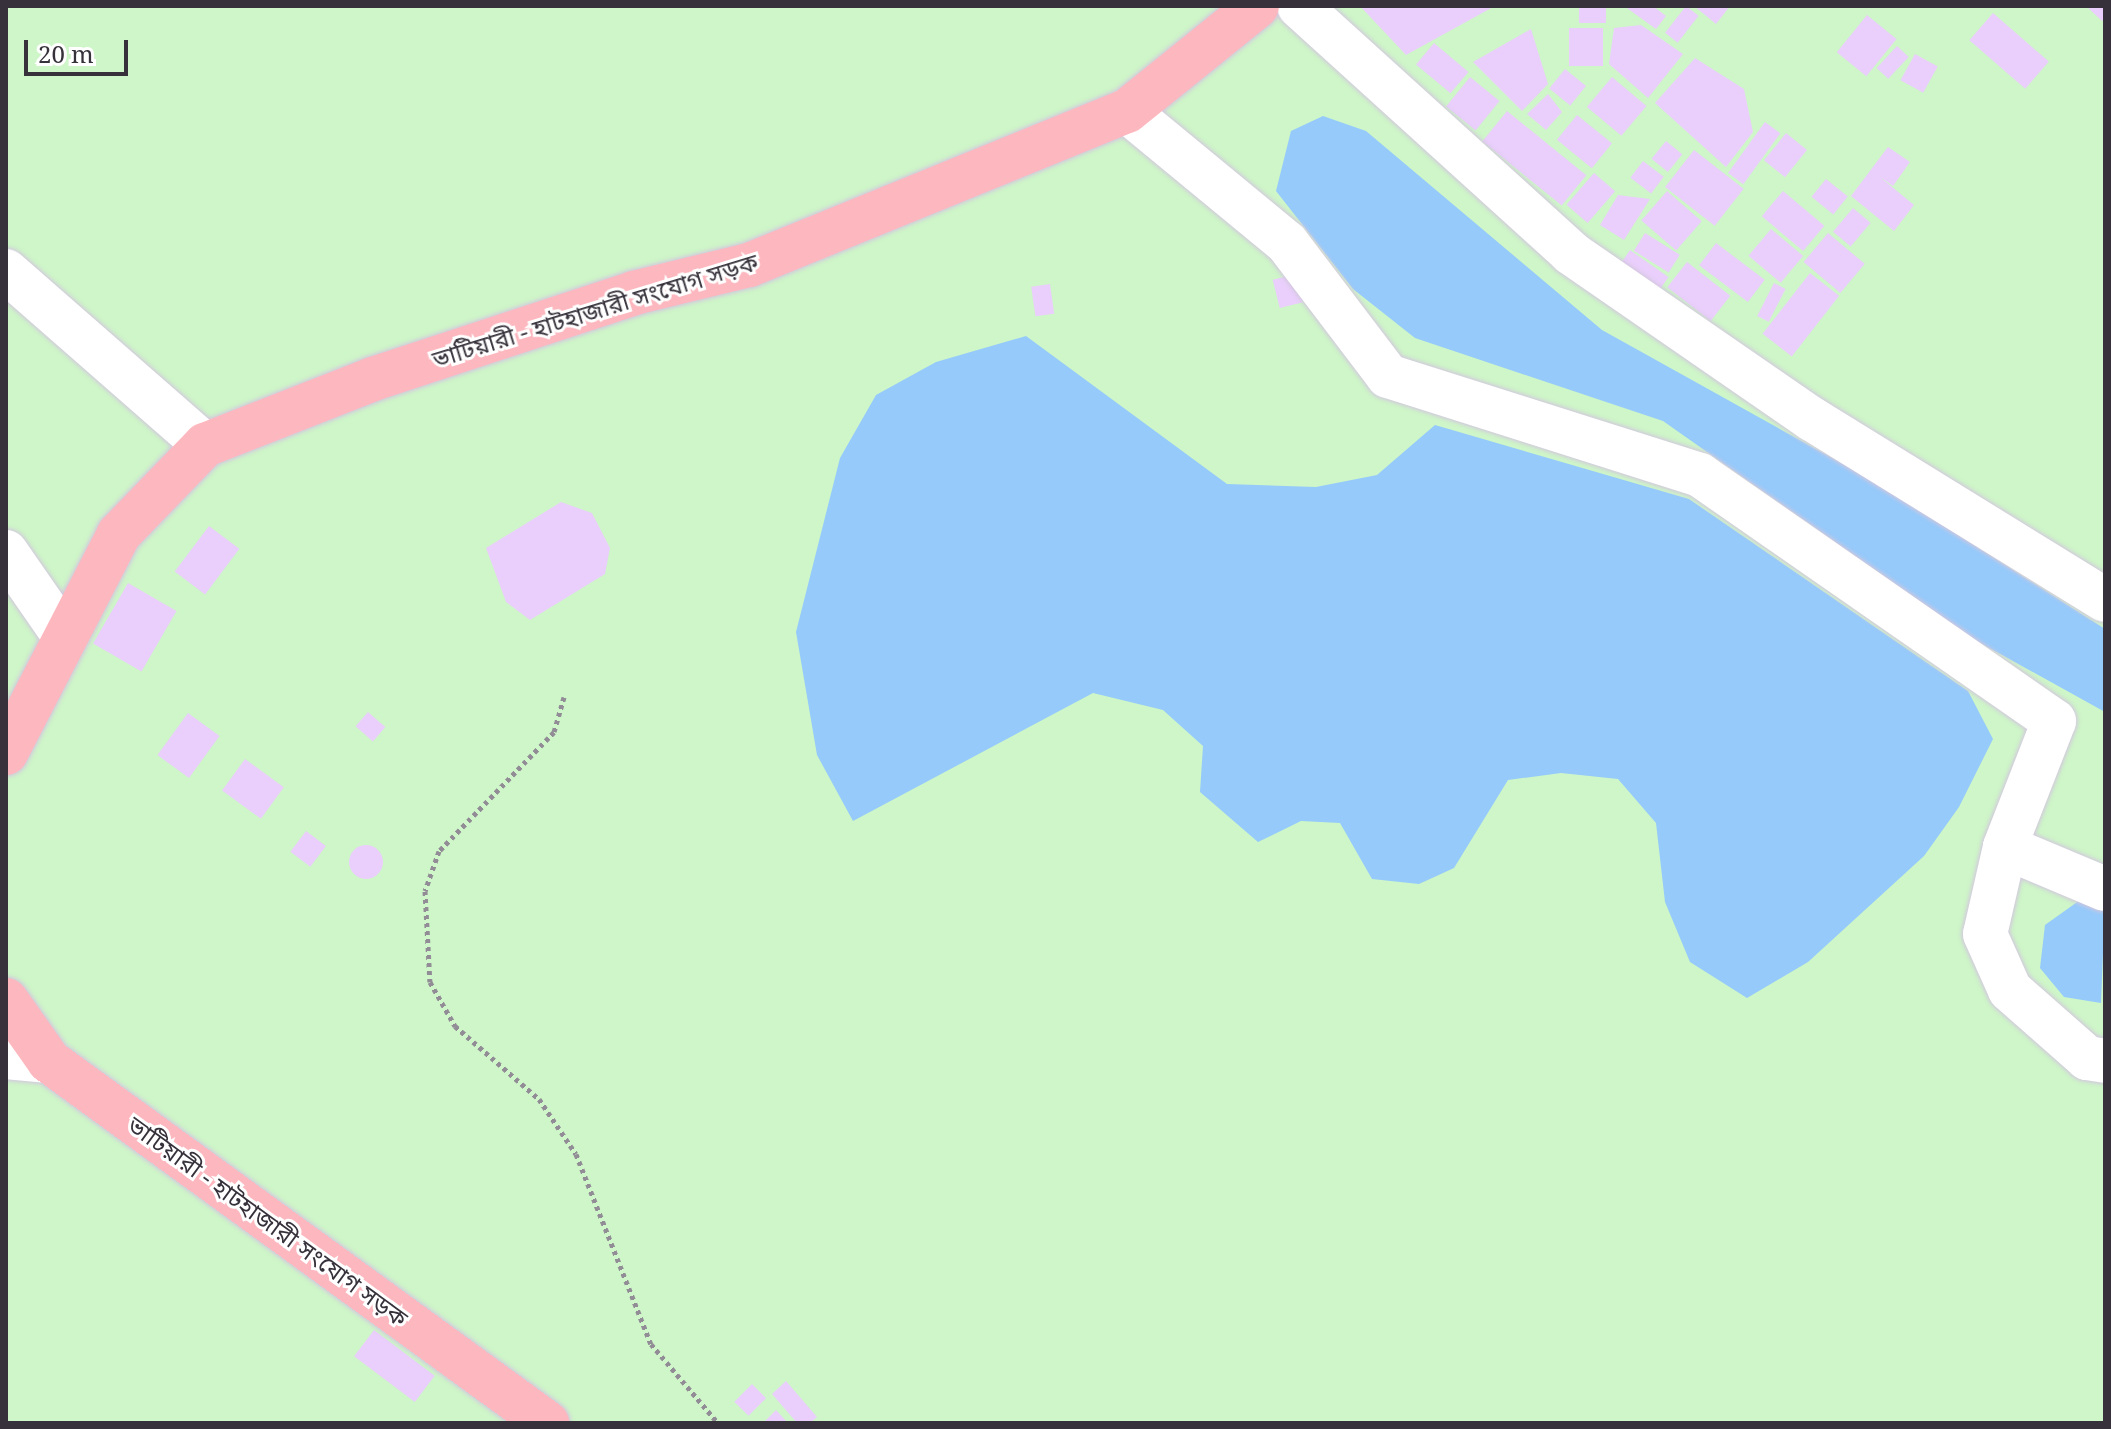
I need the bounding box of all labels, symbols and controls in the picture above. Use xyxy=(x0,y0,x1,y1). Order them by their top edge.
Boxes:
scale bar xyxy=(28,24,132,74)
text: 20 m xyxy=(38,37,94,70)
street label: ভাটিয়ারী - হাটহাজারী সংযোগ সড়ক xyxy=(429,247,761,373)
street label: ভাটিয়ারী - হাটহাজারী সংযোগ সড়ক xyxy=(122,1110,414,1332)

